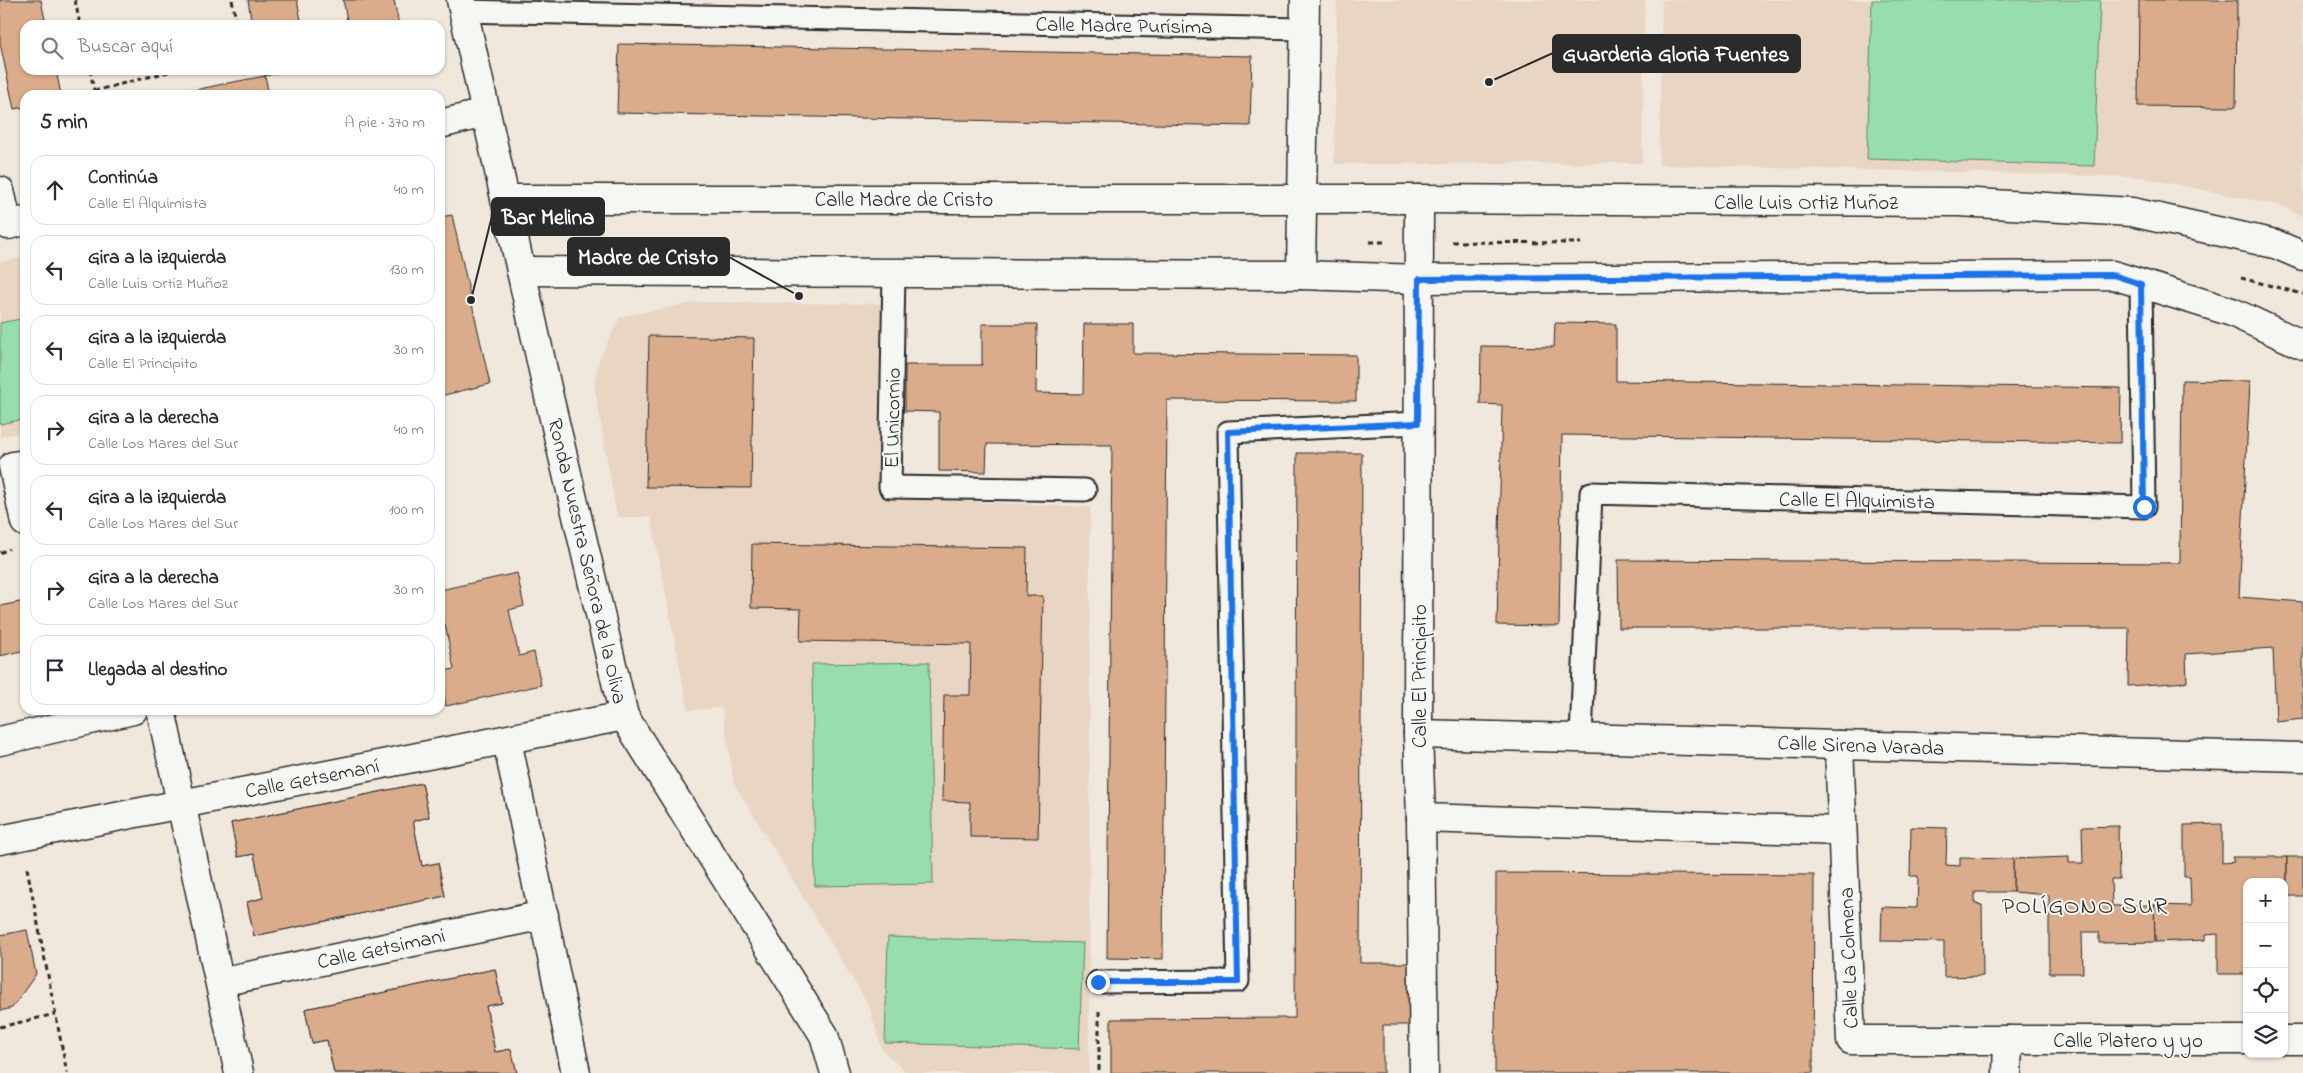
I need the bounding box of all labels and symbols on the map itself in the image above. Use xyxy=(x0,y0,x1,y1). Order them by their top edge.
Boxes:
street label: Calle Madre Purísima xyxy=(1035,10,1213,44)
callout: Guarderia Gloria Fuentes xyxy=(1553,35,1800,72)
text: Guarderia Gloria Fuentes xyxy=(1563,40,1789,72)
street label: Calle Madre de Cristo xyxy=(815,186,993,216)
street label: Calle Luis Ortiz Muñoz xyxy=(1714,189,1898,219)
callout: Bar Melina xyxy=(492,198,604,235)
text: Bar Melina xyxy=(501,203,594,235)
callout: Madre de Cristo xyxy=(568,238,729,275)
text: Madre de Cristo xyxy=(578,243,718,275)
street label: El Unicornio xyxy=(878,367,910,469)
street label: Ronda Nuestra Señora de la Oliva xyxy=(539,416,634,707)
street label: Calle El Alquimista xyxy=(1779,486,1935,518)
route start xyxy=(2133,496,2156,519)
street label: Calle El Principito xyxy=(1406,604,1436,748)
street label: Calle Sirena Varada xyxy=(1777,729,1945,765)
street label: Calle Getsemaní xyxy=(243,752,382,808)
street label: Calle La Colmena xyxy=(1833,887,1867,1029)
district label: POLÍGONO SUR xyxy=(2002,890,2168,925)
street label: Calle Getsimani xyxy=(314,922,448,978)
route end xyxy=(1087,971,1110,994)
street label: Calle Platero y yo xyxy=(2053,1027,2203,1059)

